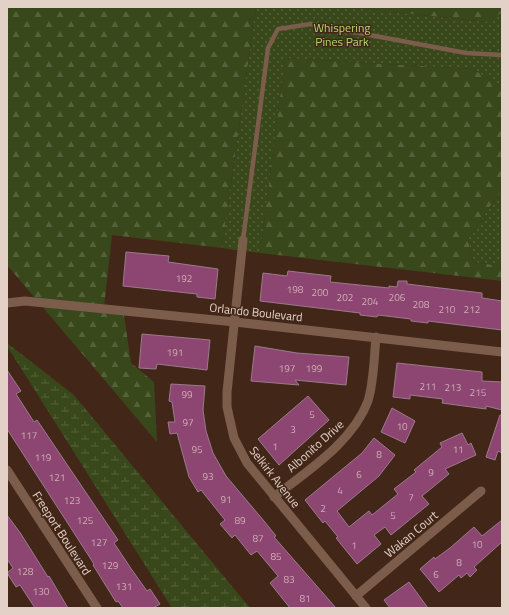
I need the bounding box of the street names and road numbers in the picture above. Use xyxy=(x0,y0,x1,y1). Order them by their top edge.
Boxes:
street label: Orlando Boulevard xyxy=(209,298,303,326)
street label: Albonito Drive xyxy=(282,415,348,477)
street label: Selkirk Avenue xyxy=(245,442,305,512)
street label: Freeport Boulevard xyxy=(28,487,96,579)
street label: Wakan Court xyxy=(380,505,443,562)

